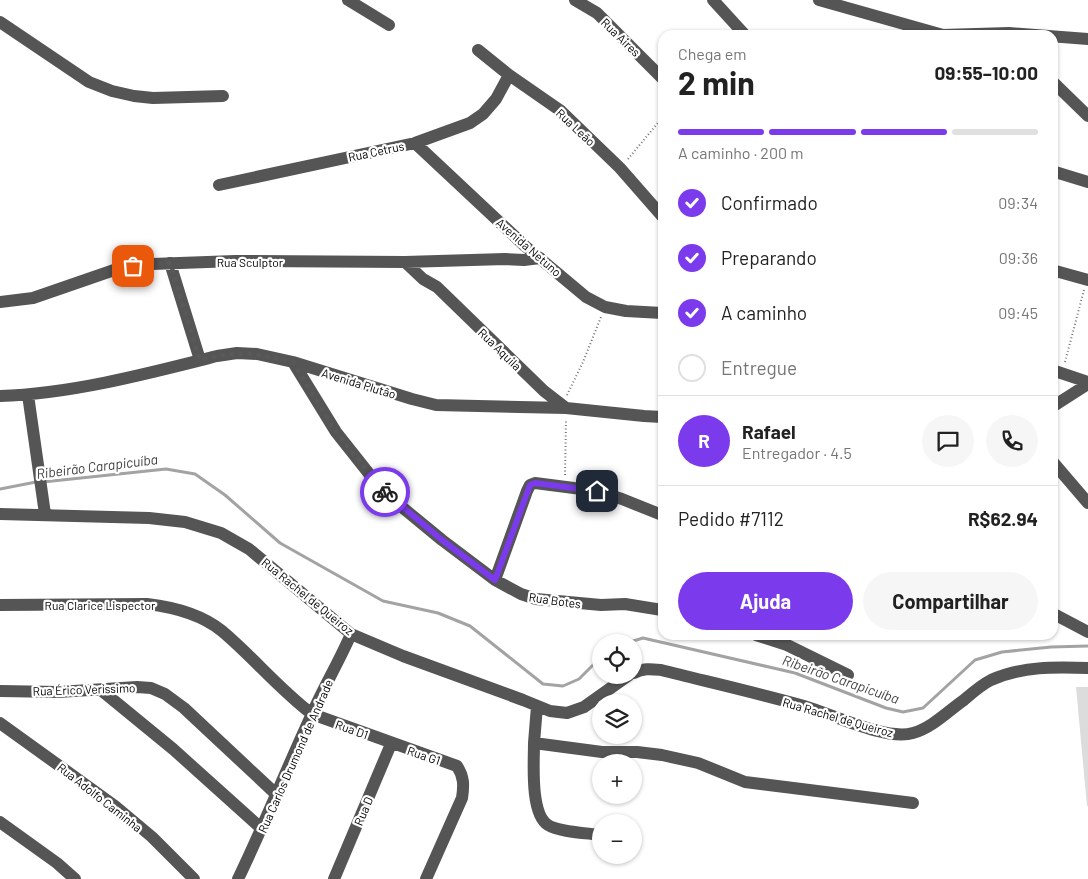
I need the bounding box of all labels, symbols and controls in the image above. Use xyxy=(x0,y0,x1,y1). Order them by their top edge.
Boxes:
street label: Rua Aires xyxy=(599,15,644,59)
text: Chega em xyxy=(678,44,746,63)
text: 09:55–10:00 xyxy=(935,61,1038,84)
text: 2 min xyxy=(678,63,755,101)
street label: Rua Leão xyxy=(554,105,598,149)
street label: Rua Cetrus xyxy=(347,138,405,164)
text: A caminho · 200 m xyxy=(678,143,803,162)
icon: check xyxy=(678,189,706,217)
text: Confirmado xyxy=(721,191,818,214)
text: 09:34 xyxy=(998,193,1038,212)
street label: Avenida Netuno xyxy=(494,215,564,279)
icon: check xyxy=(678,244,706,272)
pin xyxy=(112,245,154,287)
text: Preparando xyxy=(721,246,817,269)
text: 09:36 xyxy=(999,248,1038,267)
icon: bag xyxy=(119,252,147,280)
street label: Rua Sculptor xyxy=(217,255,284,269)
icon: check xyxy=(678,299,706,327)
text: A caminho xyxy=(721,301,807,324)
text: 09:45 xyxy=(998,303,1038,322)
street label: Rua Aquila xyxy=(476,325,524,373)
text: Entregue xyxy=(721,356,797,379)
street label: Avenida Plutão xyxy=(320,365,398,401)
button: chat xyxy=(922,415,974,467)
button: phone xyxy=(986,415,1038,467)
text: Rafael xyxy=(742,420,796,443)
text: R xyxy=(698,429,710,452)
text: Entregador · 4.5 xyxy=(742,443,852,462)
water label: Ribeirão Carapicuíba xyxy=(35,450,159,482)
courier xyxy=(360,467,410,517)
pin xyxy=(576,470,618,512)
icon: home xyxy=(583,477,611,505)
icon: bike xyxy=(371,478,399,506)
text: Pedido #7112 xyxy=(678,507,784,530)
text: R$62.94 xyxy=(968,507,1038,530)
street label: Rua Rachel de Queiroz xyxy=(259,555,357,637)
button: Ajuda xyxy=(678,572,853,630)
button: Compartilhar xyxy=(863,572,1038,630)
street label: Rua Botes xyxy=(528,589,582,611)
street label: Rua Clarice Lispector xyxy=(45,598,156,612)
map controls xyxy=(592,634,642,864)
button: locate xyxy=(592,634,642,684)
water label: Ribeirão Carapicuíba xyxy=(780,651,902,707)
street label: Rua Carlos Drumond de Andrade xyxy=(255,677,335,835)
street label: Rua Érico Veríssimo xyxy=(32,680,136,698)
button: layers xyxy=(592,694,642,744)
street label: Rua Rachel de Queiroz xyxy=(781,695,895,739)
street label: Rua D1 xyxy=(334,717,370,741)
street label: Rua G1 xyxy=(406,743,442,767)
button: + xyxy=(592,754,642,804)
street label: Rua Adolfo Caminha xyxy=(55,760,145,834)
street label: Rua D xyxy=(351,795,375,827)
button: − xyxy=(592,814,642,864)

